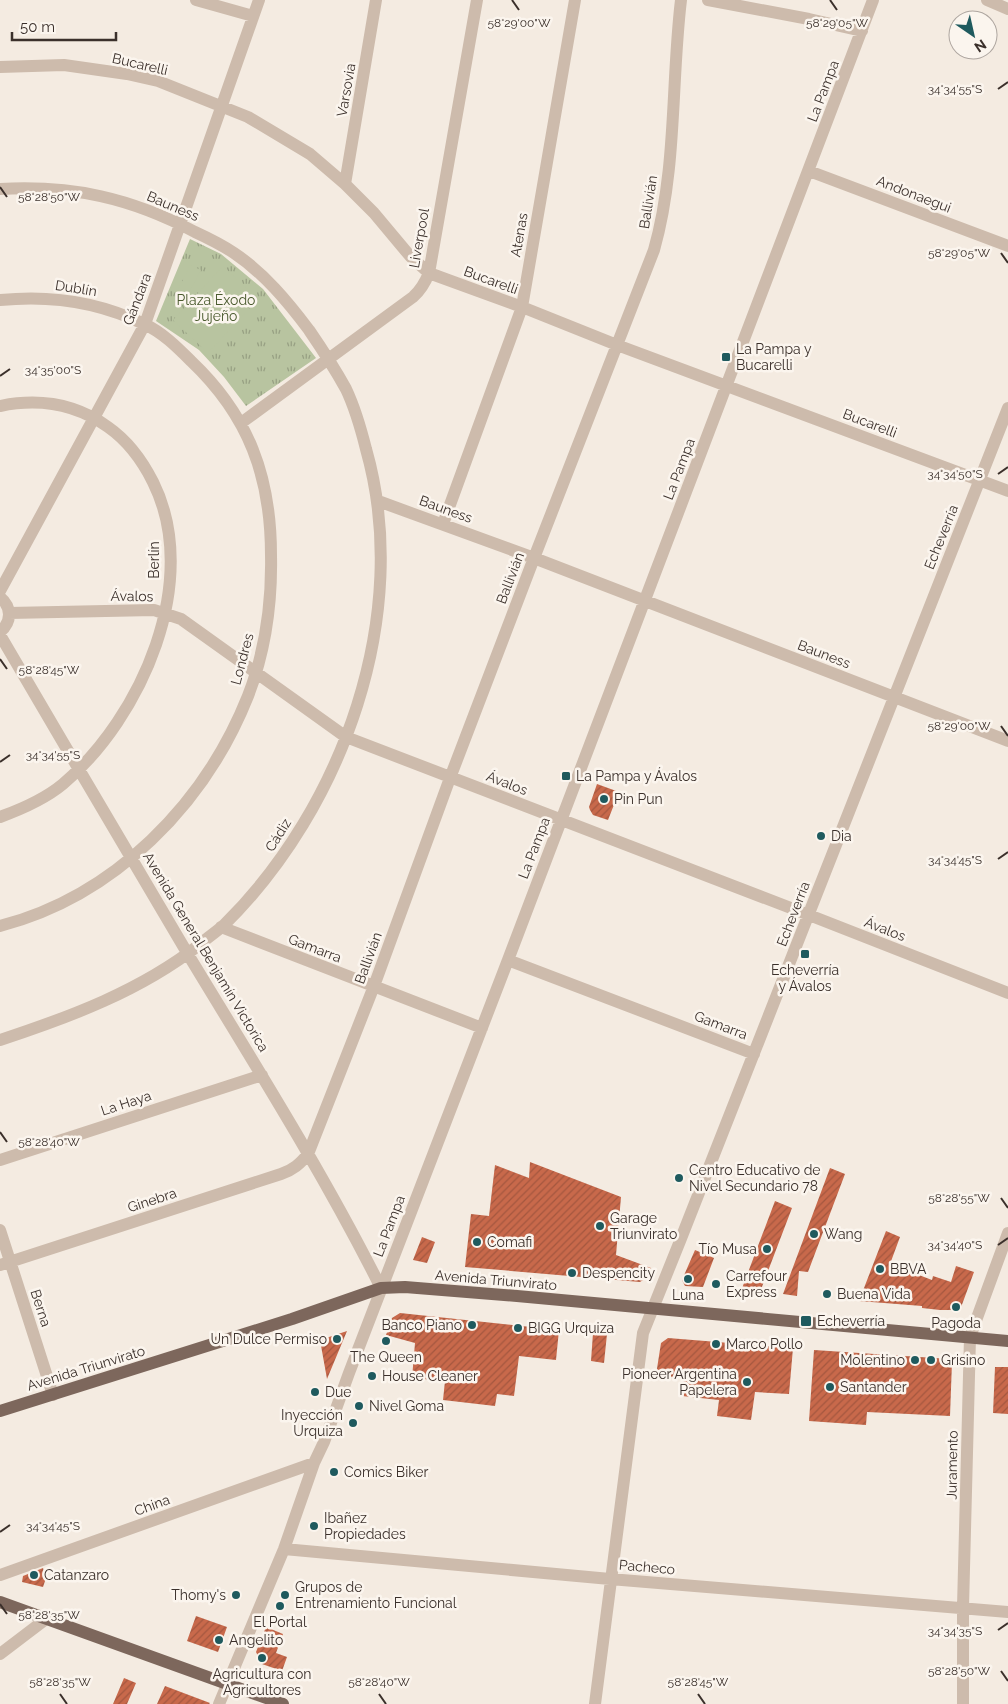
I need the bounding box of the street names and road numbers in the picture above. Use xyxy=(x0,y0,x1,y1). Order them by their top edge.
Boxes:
street label: Bucarelli xyxy=(111,50,169,78)
street label: La Pampa xyxy=(804,58,842,124)
street label: Varsovia xyxy=(333,62,359,118)
street label: Andonaegui xyxy=(874,172,954,216)
street label: Ballivián xyxy=(636,174,660,230)
street label: Bauness xyxy=(144,188,202,224)
street label: Liverpool xyxy=(406,207,432,269)
street label: Atenas xyxy=(507,211,531,258)
street label: Bucarelli xyxy=(462,263,520,297)
street label: Gándara xyxy=(120,271,154,327)
street label: Dublín xyxy=(54,277,98,299)
street label: Bucarelli xyxy=(841,405,899,441)
street label: La Pampa xyxy=(660,436,698,502)
street label: Bauness xyxy=(417,492,475,526)
street label: Echeverría xyxy=(921,502,961,572)
street label: Berlín xyxy=(146,541,162,579)
street label: Ballivián xyxy=(493,550,527,606)
street label: Ávalos xyxy=(110,587,154,604)
street label: Londres xyxy=(227,631,257,687)
street label: Bauness xyxy=(795,637,853,671)
street label: Ávalos xyxy=(484,767,530,798)
street label: Cádiz xyxy=(262,815,294,854)
street label: La Pampa xyxy=(515,815,553,881)
street label: Avenida General Benjamín Victorica xyxy=(140,849,272,1055)
street label: Echeverría xyxy=(773,879,813,949)
street label: Ávalos xyxy=(862,913,908,944)
street label: Ballivián xyxy=(351,930,385,986)
street label: Gamarra xyxy=(286,931,344,965)
street label: Gamarra xyxy=(692,1008,750,1042)
street label: La Haya xyxy=(99,1087,153,1119)
street label: Ginebra xyxy=(125,1185,179,1215)
street label: La Pampa xyxy=(370,1193,408,1259)
street label: Avenida Triunvirato xyxy=(434,1267,558,1293)
street label: Berna xyxy=(27,1287,55,1329)
street label: Avenida Triunvirato xyxy=(25,1342,147,1394)
street label: Juramento xyxy=(943,1430,961,1500)
street label: China xyxy=(132,1491,172,1519)
street label: Pacheco xyxy=(618,1557,676,1577)

